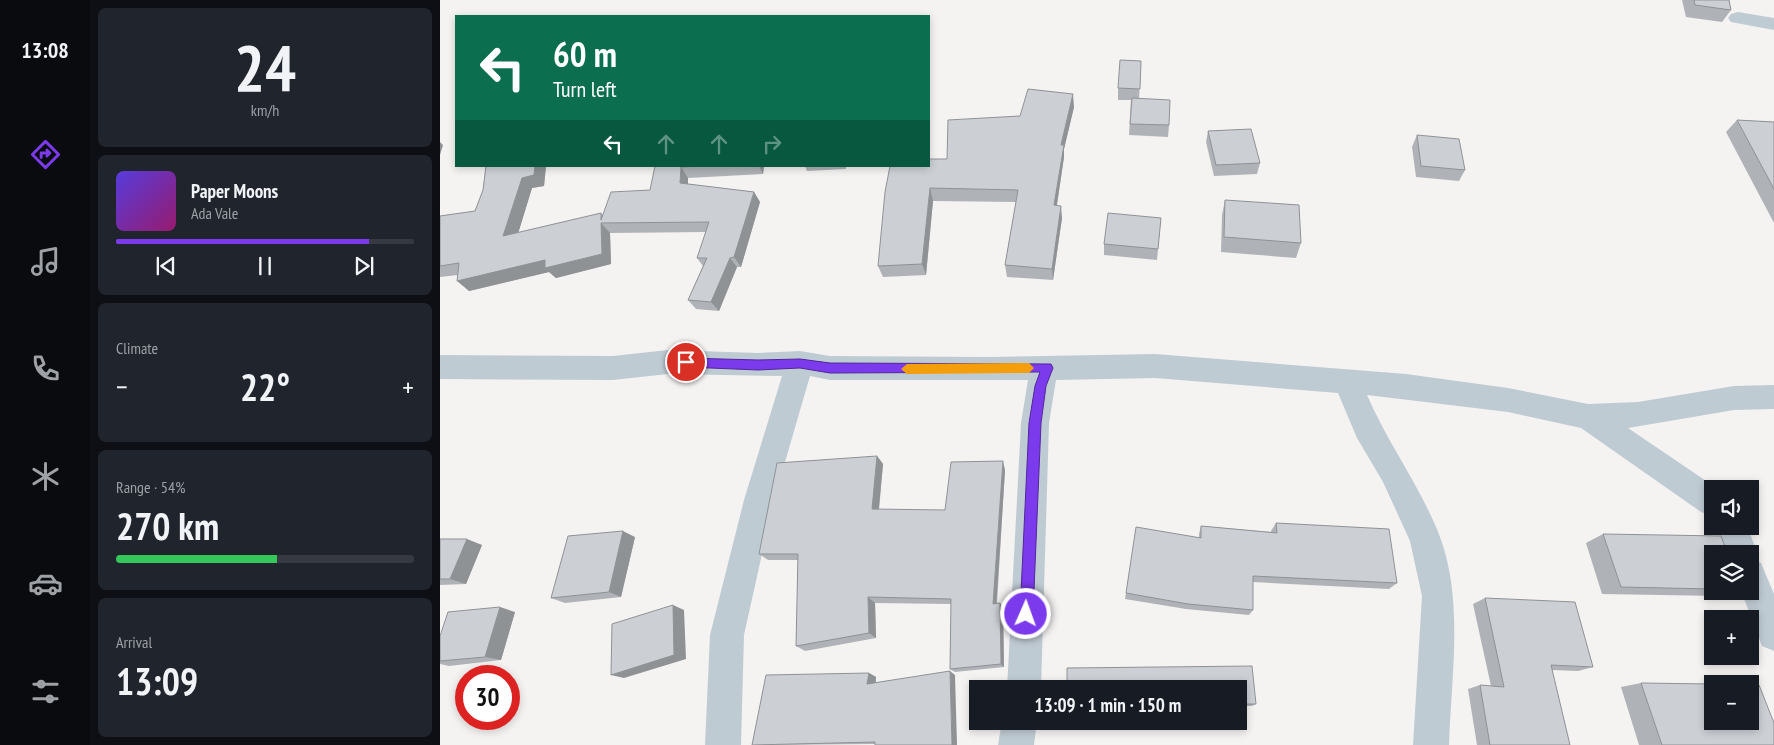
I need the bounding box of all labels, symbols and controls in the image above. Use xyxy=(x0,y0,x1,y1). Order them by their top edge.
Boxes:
text: 24 xyxy=(234,25,296,109)
text: 60 m xyxy=(553,31,617,77)
icon: left xyxy=(470,35,535,100)
text: 13:08 xyxy=(21,36,69,64)
text: Turn left xyxy=(553,75,617,103)
text: km/h xyxy=(251,100,279,120)
icon: left xyxy=(599,130,627,158)
icon: ahead xyxy=(652,130,680,158)
icon: ahead xyxy=(705,130,733,158)
icon: right xyxy=(758,130,786,158)
icon: directions xyxy=(28,137,63,172)
text: Paper Moons xyxy=(191,179,278,203)
text: Ada Vale xyxy=(191,203,238,223)
icon: music xyxy=(28,244,63,279)
icon: previous xyxy=(152,252,180,280)
icon: pause xyxy=(251,252,279,280)
icon: next xyxy=(350,252,378,280)
text: Climate xyxy=(116,338,158,358)
pin xyxy=(665,341,707,383)
icon: arrive xyxy=(672,348,700,376)
icon: phone xyxy=(28,351,63,386)
text: 22° xyxy=(240,362,290,411)
text: − xyxy=(116,368,128,405)
text: + xyxy=(402,368,414,405)
icon: climate xyxy=(28,459,63,494)
text: Range · 54% xyxy=(116,477,185,497)
map controls xyxy=(1704,480,1759,730)
button: sound xyxy=(1704,480,1759,535)
text: 270 km xyxy=(116,501,219,550)
button: layers xyxy=(1704,545,1759,600)
icon: car xyxy=(28,566,63,601)
position arrow xyxy=(999,587,1051,639)
button: + xyxy=(1704,610,1759,665)
text: Arrival xyxy=(116,632,152,652)
text: 13:09 xyxy=(116,656,198,705)
speed limit sign: 30 xyxy=(455,665,520,730)
icon: filters xyxy=(28,674,63,709)
button: − xyxy=(1704,675,1759,730)
text: 13:09 · 1 min · 150 m xyxy=(1035,693,1181,717)

